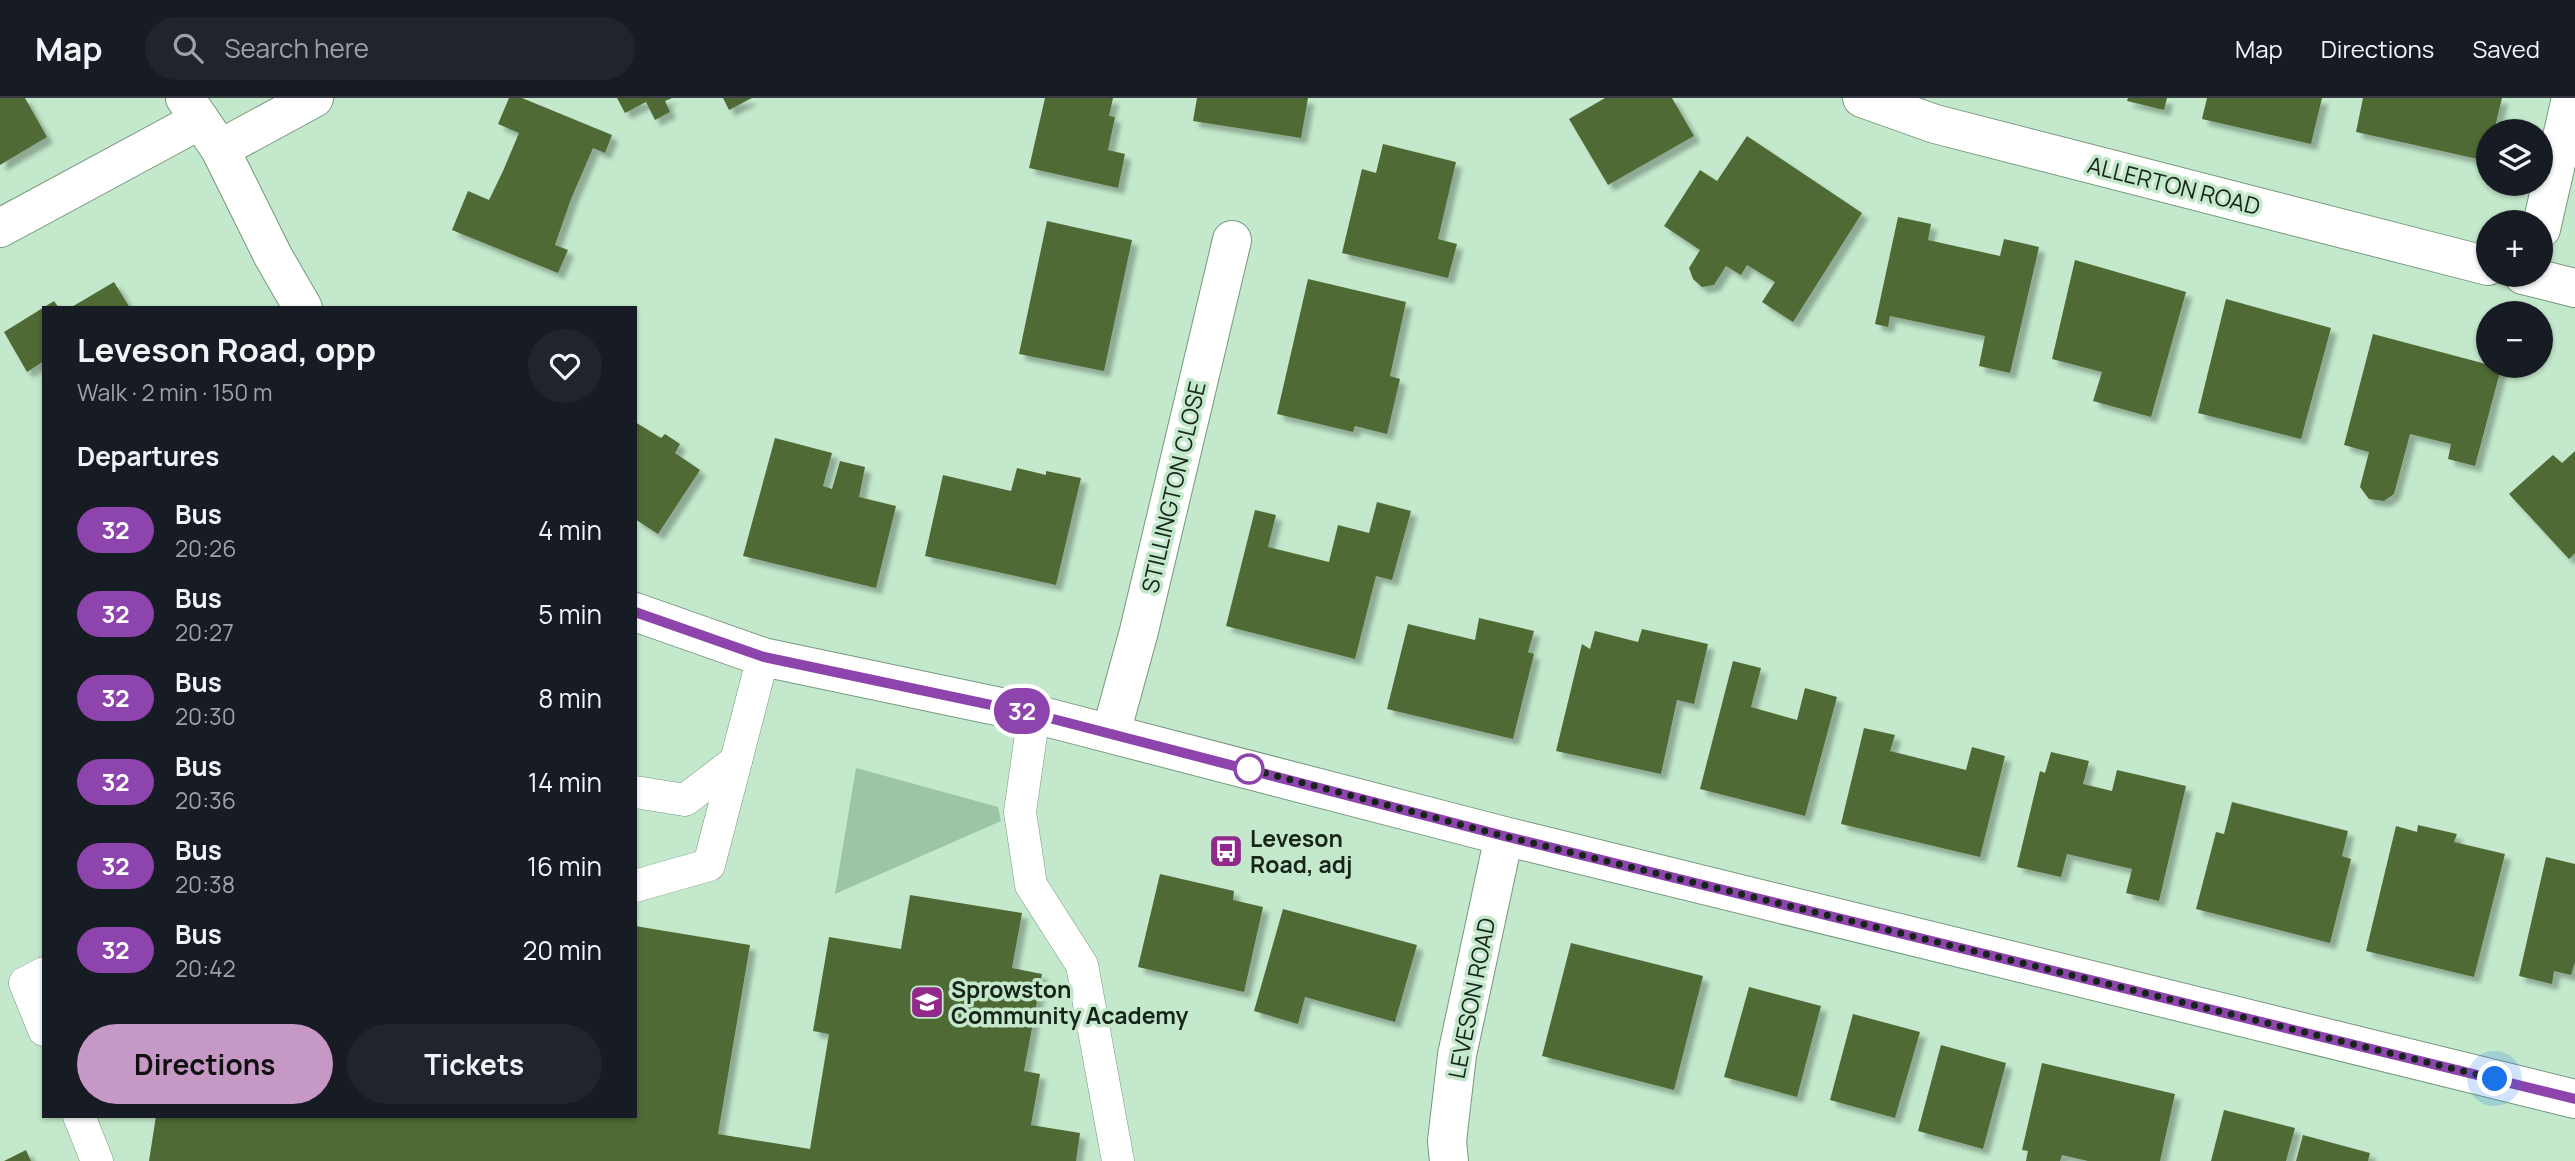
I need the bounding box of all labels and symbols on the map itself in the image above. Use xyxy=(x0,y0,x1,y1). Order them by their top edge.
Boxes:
street label: ALLERTON ROAD xyxy=(2084,148,2264,222)
street label: STILLINGTON CLOSE xyxy=(1133,378,1213,596)
line badge: 32 xyxy=(990,688,1054,734)
unlabelled marker xyxy=(1234,754,1264,784)
place label: Leveson Road, adj xyxy=(1250,822,1353,880)
bus stop icon: Leveson Road, adj xyxy=(1207,832,1245,870)
street label: LEVESON ROAD xyxy=(1440,915,1502,1081)
place label: Sprowston Community Academy xyxy=(951,973,1188,1031)
school or university icon: Sprowston Community Academy xyxy=(908,983,946,1021)
your location xyxy=(2477,1061,2512,1096)

